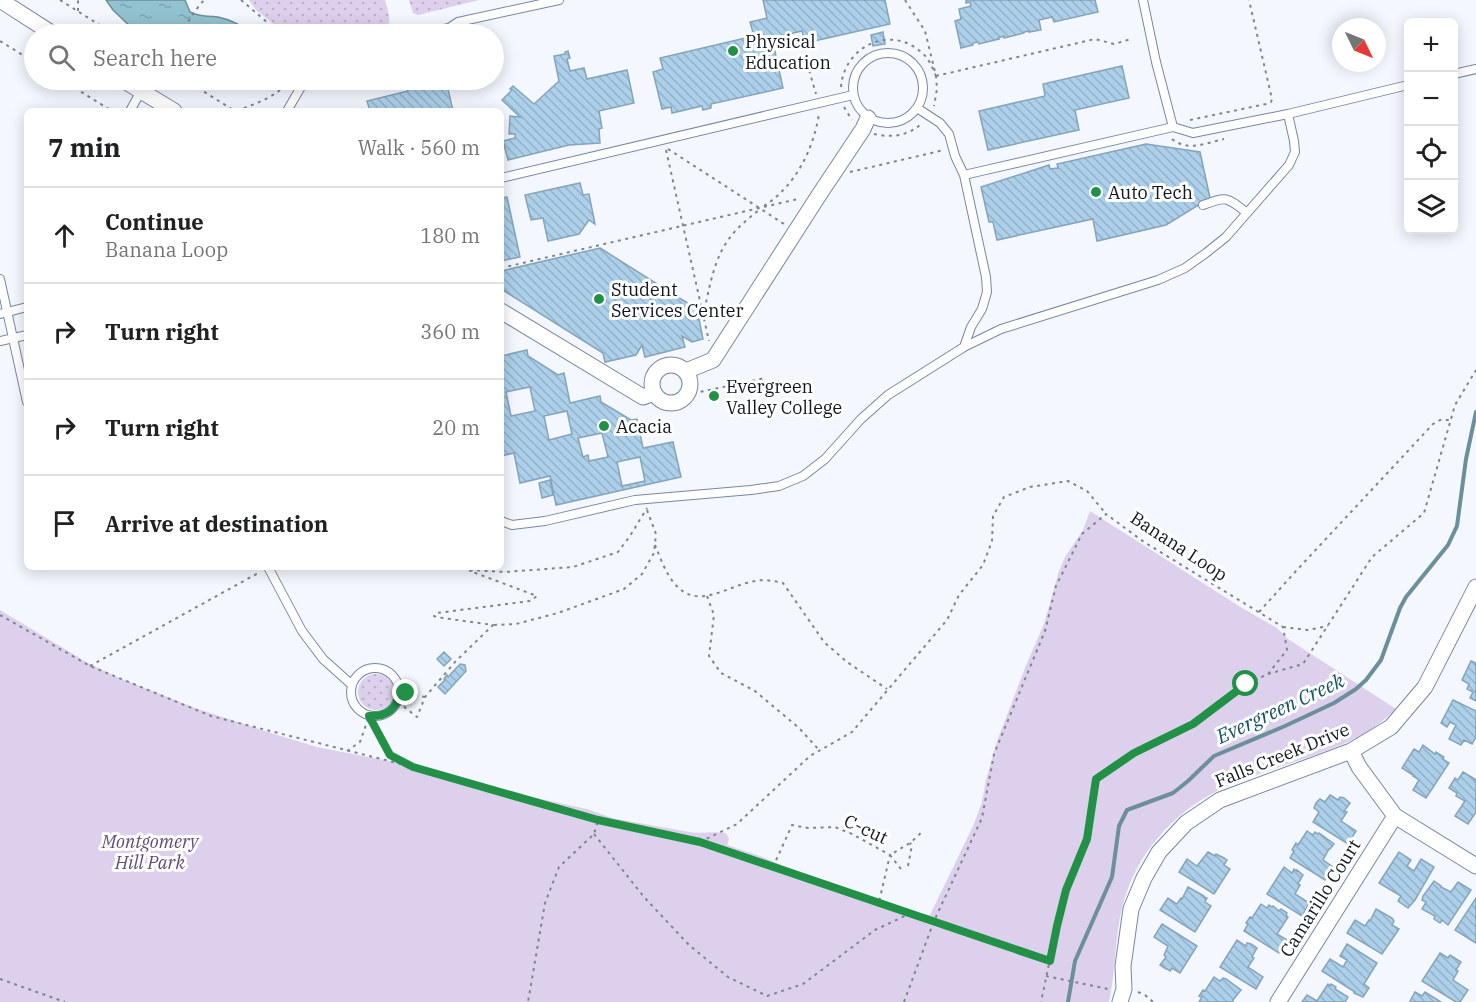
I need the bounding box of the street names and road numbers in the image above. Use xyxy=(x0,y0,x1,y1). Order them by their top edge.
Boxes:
street label: Banana Loop xyxy=(1126,506,1232,586)
street label: Falls Creek Drive xyxy=(1211,718,1353,792)
street label: C-cut xyxy=(841,809,891,849)
street label: Camarillo Court xyxy=(1275,835,1365,961)

